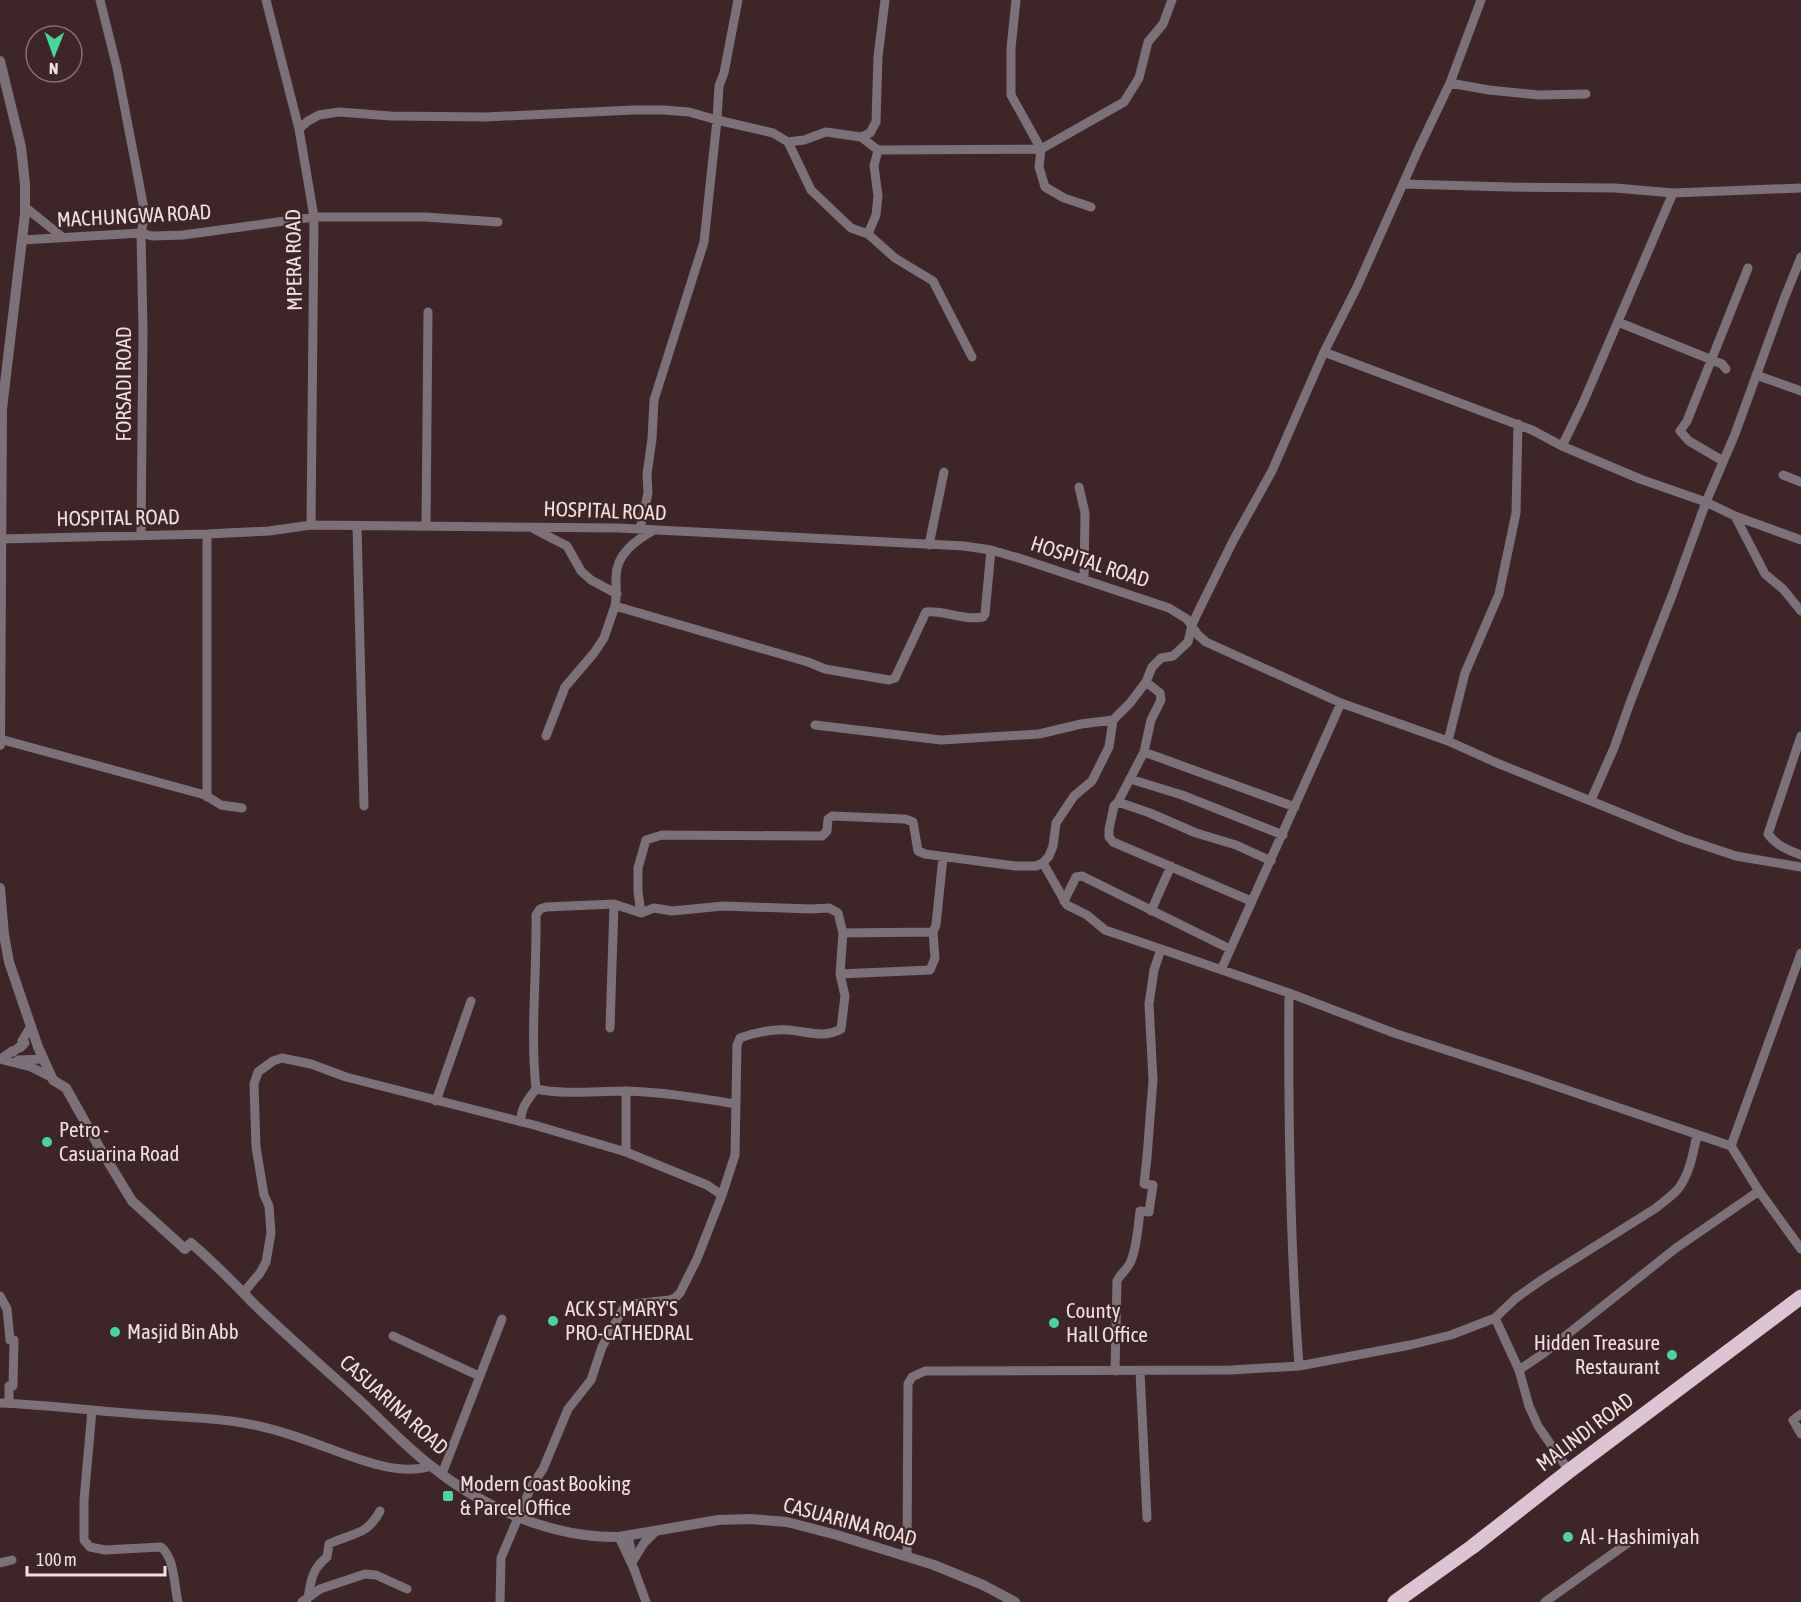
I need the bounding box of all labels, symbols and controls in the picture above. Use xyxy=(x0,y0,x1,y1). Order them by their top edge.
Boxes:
north arrow xyxy=(24,24,84,84)
text: N xyxy=(49,60,59,78)
street label: MACHUNGWA ROAD xyxy=(56,199,212,231)
street label: MPERA ROAD xyxy=(280,209,306,311)
street label: FORSADI ROAD xyxy=(111,327,135,441)
street label: HOSPITAL ROAD xyxy=(543,496,667,524)
street label: HOSPITAL ROAD xyxy=(56,504,180,530)
street label: HOSPITAL ROAD xyxy=(1028,531,1153,591)
place label: Petro - Casuarina Road xyxy=(59,1117,179,1165)
marker: Petro - Casuarina Road xyxy=(40,1135,54,1149)
place label: ACK ST. MARY'S PRO-CATHEDRAL xyxy=(565,1296,693,1344)
place label: County Hall Office xyxy=(1066,1298,1148,1346)
marker: ACK ST. MARY'S PRO-CATHEDRAL xyxy=(546,1314,560,1328)
marker: County Hall Office xyxy=(1047,1316,1061,1330)
place label: Masjid Bin Abb xyxy=(127,1319,239,1343)
marker: Masjid Bin Abb xyxy=(108,1325,122,1339)
place label: Hidden Treasure Restaurant xyxy=(1534,1330,1660,1378)
marker: Hidden Treasure Restaurant xyxy=(1665,1348,1679,1362)
street label: CASUARINA ROAD xyxy=(336,1349,454,1459)
street label: MALINDI ROAD xyxy=(1531,1387,1637,1475)
place label: Modern Coast Booking & Parcel Office xyxy=(460,1471,630,1519)
marker: Modern Coast Booking & Parcel Office xyxy=(441,1489,455,1503)
street label: CASUARINA ROAD xyxy=(781,1492,920,1550)
place label: Al - Hashimiyah xyxy=(1580,1524,1700,1548)
marker: Al - Hashimiyah xyxy=(1561,1530,1575,1544)
scale bar xyxy=(27,1539,165,1577)
text: 100 m xyxy=(36,1549,77,1570)

